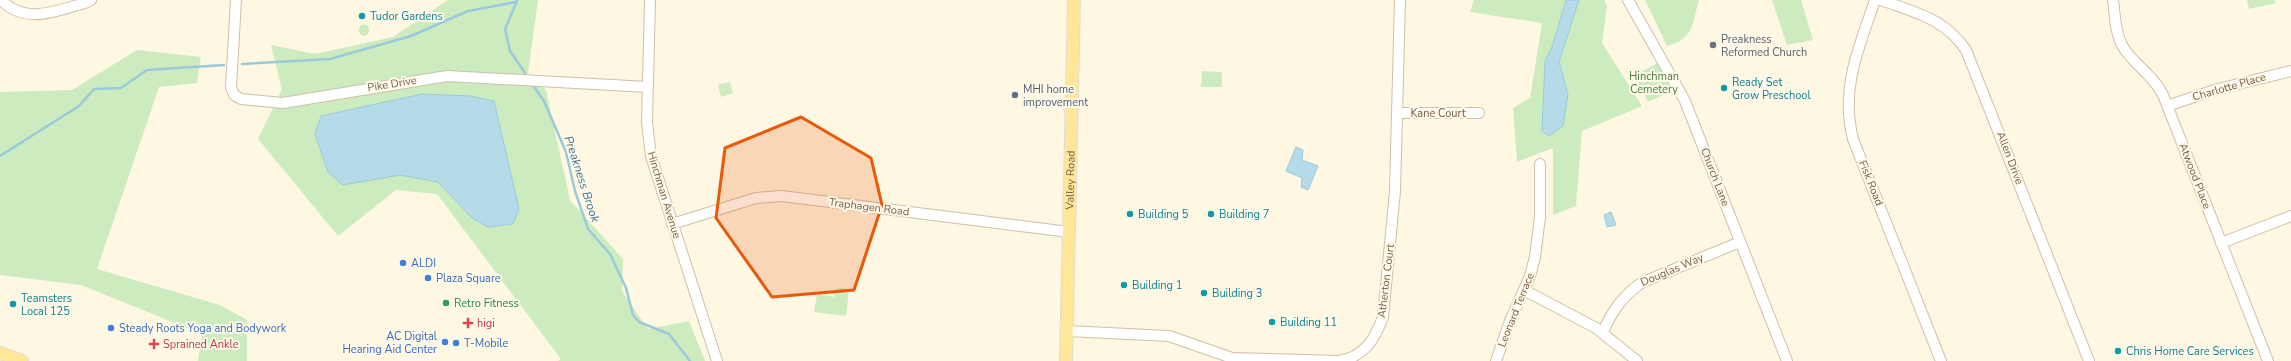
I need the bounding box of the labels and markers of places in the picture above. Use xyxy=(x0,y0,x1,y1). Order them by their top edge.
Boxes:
place label: Tudor Gardens xyxy=(370,9,443,24)
marker: Tudor Gardens xyxy=(357,11,367,21)
place label: Preakness Reformed Church xyxy=(1721,32,1807,60)
marker: Preakness Reformed Church xyxy=(1708,40,1718,50)
place label: Ready Set Grow Preschool xyxy=(1732,75,1811,103)
place label: MHI home improvement xyxy=(1023,82,1088,110)
marker: Ready Set Grow Preschool xyxy=(1719,83,1729,93)
marker: MHI home improvement xyxy=(1010,90,1020,100)
place label: Building 5 xyxy=(1138,207,1189,222)
place label: Building 7 xyxy=(1219,207,1269,222)
marker: Building 5 xyxy=(1125,209,1135,219)
marker: Building 7 xyxy=(1206,209,1216,219)
place label: ALDI xyxy=(411,256,436,271)
marker: ALDI xyxy=(398,258,408,268)
place label: Plaza Square xyxy=(436,271,501,286)
marker: Plaza Square xyxy=(423,273,433,283)
place label: Building 1 xyxy=(1132,278,1182,293)
marker: Building 1 xyxy=(1119,280,1129,290)
place label: Building 3 xyxy=(1212,286,1262,301)
marker: Building 3 xyxy=(1199,288,1209,298)
place label: Teamsters Local 125 xyxy=(21,291,72,319)
place label: Retro Fitness xyxy=(454,296,519,311)
marker: Retro Fitness xyxy=(441,298,451,308)
marker: Teamsters Local 125 xyxy=(8,299,18,309)
place label: Building 11 xyxy=(1280,315,1337,330)
place label: higi xyxy=(477,316,495,331)
marker: higi xyxy=(462,317,474,329)
marker: Building 11 xyxy=(1267,317,1277,327)
place label: Steady Roots Yoga and Bodywork xyxy=(119,321,287,336)
marker: Steady Roots Yoga and Bodywork xyxy=(106,323,116,333)
place label: AC Digital Hearing Aid Center xyxy=(342,329,438,357)
place label: T-Mobile xyxy=(464,336,508,351)
place label: Sprained Ankle xyxy=(163,337,239,352)
marker: AC Digital Hearing Aid Center xyxy=(440,337,450,347)
marker: Sprained Ankle xyxy=(148,338,160,350)
marker: T-Mobile xyxy=(451,338,461,348)
place label: Chris Home Care Services xyxy=(2126,344,2254,359)
marker: Chris Home Care Services xyxy=(2113,346,2123,356)

